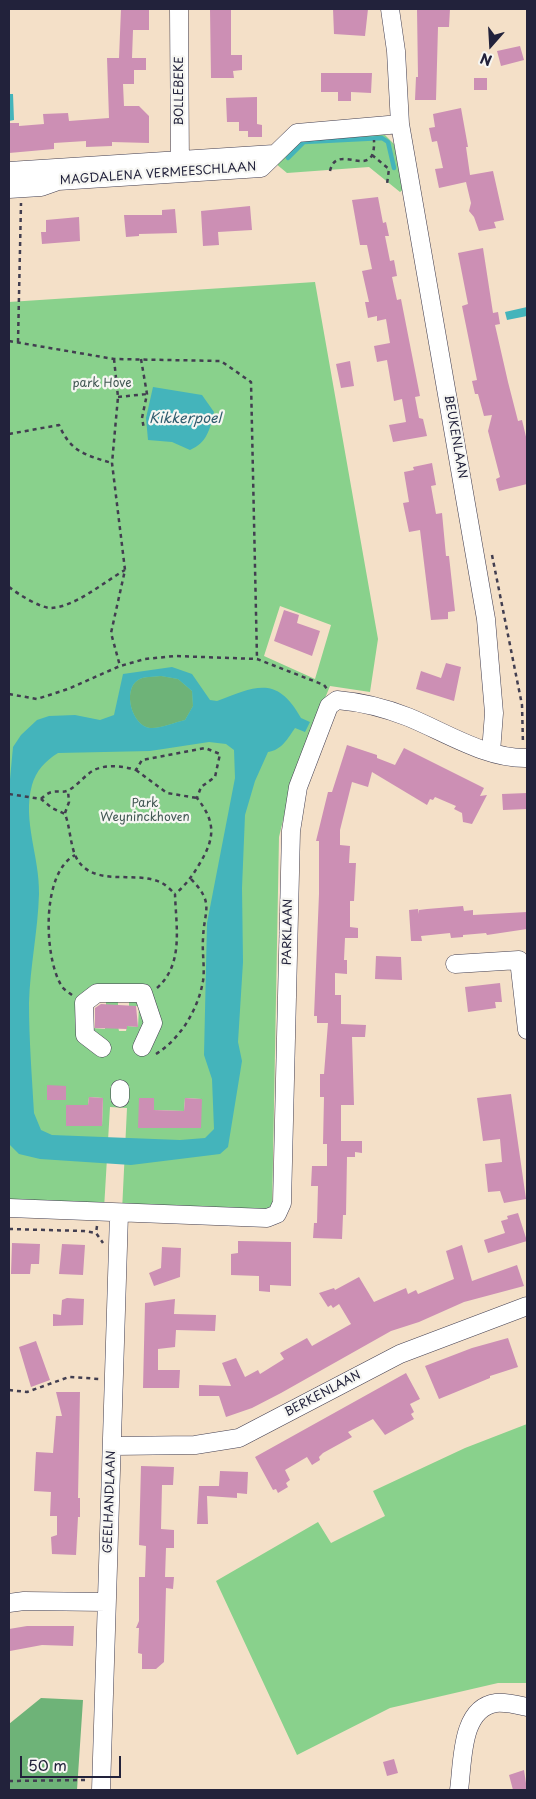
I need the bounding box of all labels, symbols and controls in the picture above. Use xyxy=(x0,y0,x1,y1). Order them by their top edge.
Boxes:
north arrow xyxy=(466,20,516,70)
text: N xyxy=(477,48,495,71)
street label: BOLLEBEKE xyxy=(173,56,187,126)
street label: MAGDALENA VERMEESCHLAAN xyxy=(59,160,257,188)
park label: park Hove xyxy=(72,377,132,391)
street label: BEUKENLAAN xyxy=(441,394,469,480)
water label: Kikkerpoel xyxy=(149,411,221,427)
park label: Park Weyninckhoven xyxy=(100,797,190,825)
street label: PARKLAAN xyxy=(280,899,296,965)
street label: BERKENLAAN xyxy=(283,1368,363,1420)
street label: GEELHANDLAAN xyxy=(101,1450,119,1554)
scale bar xyxy=(22,1746,124,1778)
text: 50 m xyxy=(28,1753,67,1776)

